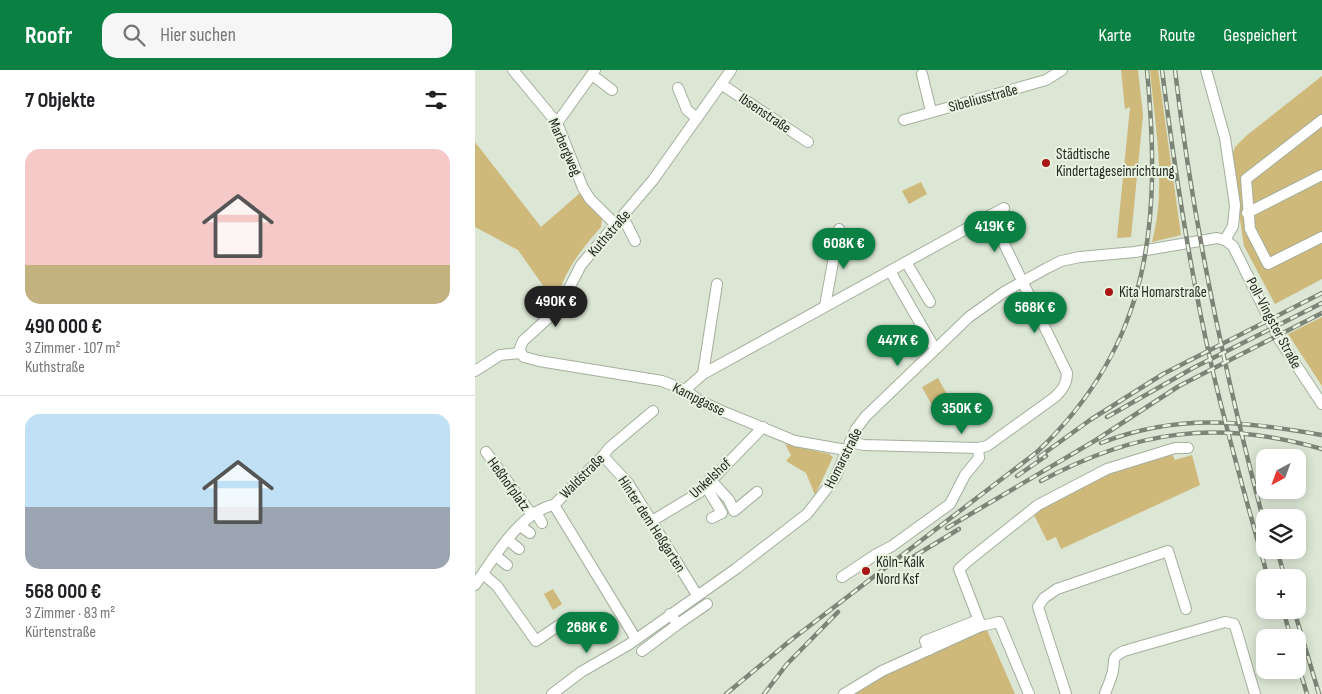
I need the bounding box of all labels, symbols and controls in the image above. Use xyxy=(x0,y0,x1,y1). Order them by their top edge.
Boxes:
search box xyxy=(102,13,452,58)
text: Roofr xyxy=(25,21,72,50)
icon: search xyxy=(120,21,148,49)
text: Hier suchen xyxy=(160,24,236,47)
text: Karte xyxy=(1099,25,1132,46)
text: Route xyxy=(1160,25,1195,46)
text: Gespeichert xyxy=(1223,25,1297,46)
street label: Sibeliusstraße xyxy=(946,80,1020,117)
icon: filters xyxy=(422,86,450,114)
text: 7 Objekte xyxy=(25,88,95,113)
street label: Ibsenstraße xyxy=(735,89,795,138)
street label: Marbergweg xyxy=(543,115,586,179)
place label: Städtische Kindertageseinrichtung xyxy=(1056,145,1175,181)
marker: Städtische Kindertageseinrichtung xyxy=(1040,157,1052,169)
icon: home xyxy=(193,181,283,271)
street label: Kuthstraße xyxy=(584,206,635,261)
pin: 419K € xyxy=(954,210,1036,253)
text: 419K € xyxy=(975,217,1015,236)
pin: 608K € xyxy=(803,228,885,270)
text: 608K € xyxy=(823,234,865,253)
street label: Poll-Vingster Straße xyxy=(1241,274,1306,372)
place label: Kita Homarstraße xyxy=(1119,283,1207,302)
pin: 490K € xyxy=(515,286,597,328)
marker: Kita Homarstraße xyxy=(1103,286,1115,298)
text: 490K € xyxy=(535,292,577,311)
pin: 568K € xyxy=(994,292,1076,334)
text: 568K € xyxy=(1015,298,1055,317)
text: 490 000 € xyxy=(25,314,102,339)
pin: 447K € xyxy=(857,324,939,367)
text: 447K € xyxy=(878,331,918,350)
text: 3 Zimmer · 107 m² xyxy=(25,339,121,358)
text: Kuthstraße xyxy=(25,358,85,377)
street label: Kampgasse xyxy=(669,378,728,421)
pin: 350K € xyxy=(921,392,1003,435)
text: 350K € xyxy=(942,399,982,418)
street label: Homarstraße xyxy=(820,425,867,492)
icon: home xyxy=(193,447,283,537)
north arrow xyxy=(1256,449,1306,499)
map controls xyxy=(1256,449,1306,679)
street label: Waldstraße xyxy=(556,450,609,503)
street label: Heßhofplatz xyxy=(483,454,535,515)
street label: Unkelshof xyxy=(685,454,736,503)
street label: Hinter dem Heßgarten xyxy=(613,472,690,576)
button: layers xyxy=(1256,509,1306,559)
place label: Köln-Kalk Nord Ksf xyxy=(876,553,925,589)
marker: Köln-Kalk Nord Ksf xyxy=(860,565,872,577)
button: + xyxy=(1256,569,1306,619)
text: 568 000 € xyxy=(25,579,101,604)
text: 3 Zimmer · 83 m² xyxy=(25,604,115,623)
pin: 268K € xyxy=(546,612,628,654)
text: 268K € xyxy=(567,618,607,637)
text: Kürtenstraße xyxy=(25,623,96,642)
button: − xyxy=(1256,629,1306,679)

